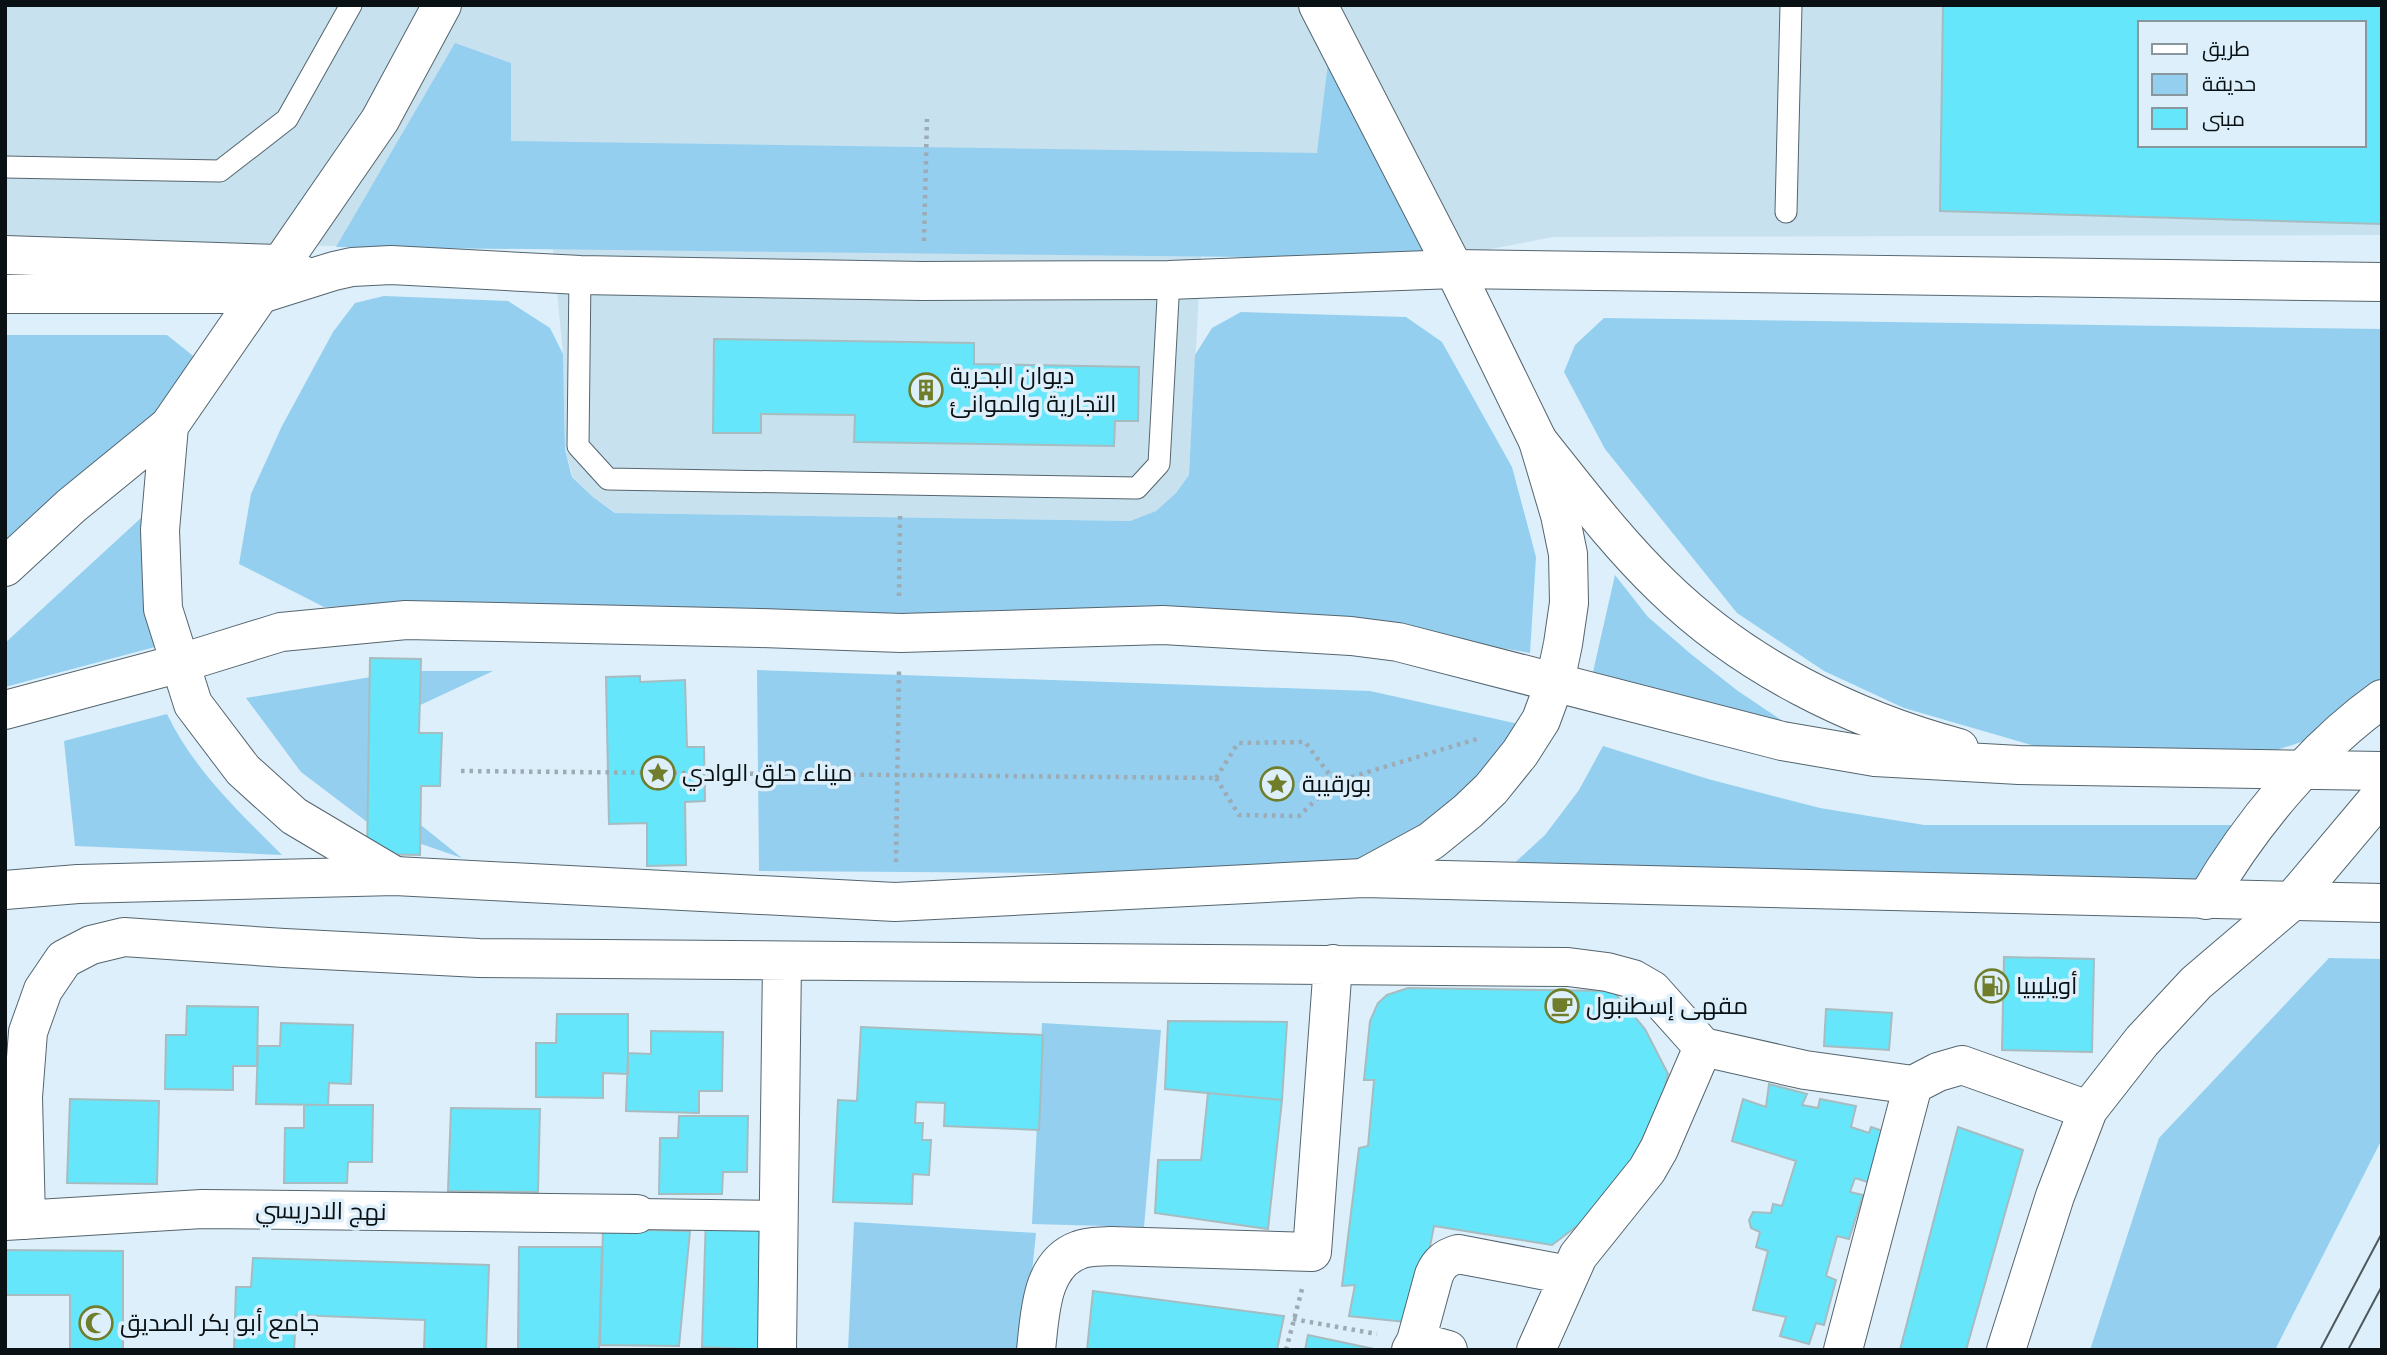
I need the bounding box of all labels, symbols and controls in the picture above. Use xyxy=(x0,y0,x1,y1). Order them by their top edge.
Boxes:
legend xyxy=(2138,21,2366,147)
text: طريق xyxy=(2202,37,2250,62)
text: حديقة xyxy=(2202,72,2256,96)
text: مبنى xyxy=(2202,107,2245,132)
place label: ديوان البحرية التجارية والموانئ xyxy=(950,363,1116,418)
building icon: ديوان البحرية التجارية والموانئ xyxy=(907,371,945,409)
place icon: ميناء حلق الوادي xyxy=(639,754,677,792)
place label: ميناء حلق الوادي xyxy=(682,760,852,791)
place icon: بورقيبة xyxy=(1258,765,1296,803)
place label: بورقيبة xyxy=(1302,771,1371,797)
fuel station icon: أويليبيا xyxy=(1973,967,2011,1005)
place label: أويليبيا xyxy=(2016,970,2078,999)
cafe icon: مقهى إسطنبول xyxy=(1543,987,1581,1025)
place label: مقهى إسطنبول xyxy=(1586,993,1748,1021)
street label: نهج الادريسي xyxy=(255,1197,387,1230)
mosque icon: جامع أبو بكر الصديق xyxy=(77,1304,115,1342)
place label: جامع أبو بكر الصديق xyxy=(120,1307,319,1339)

